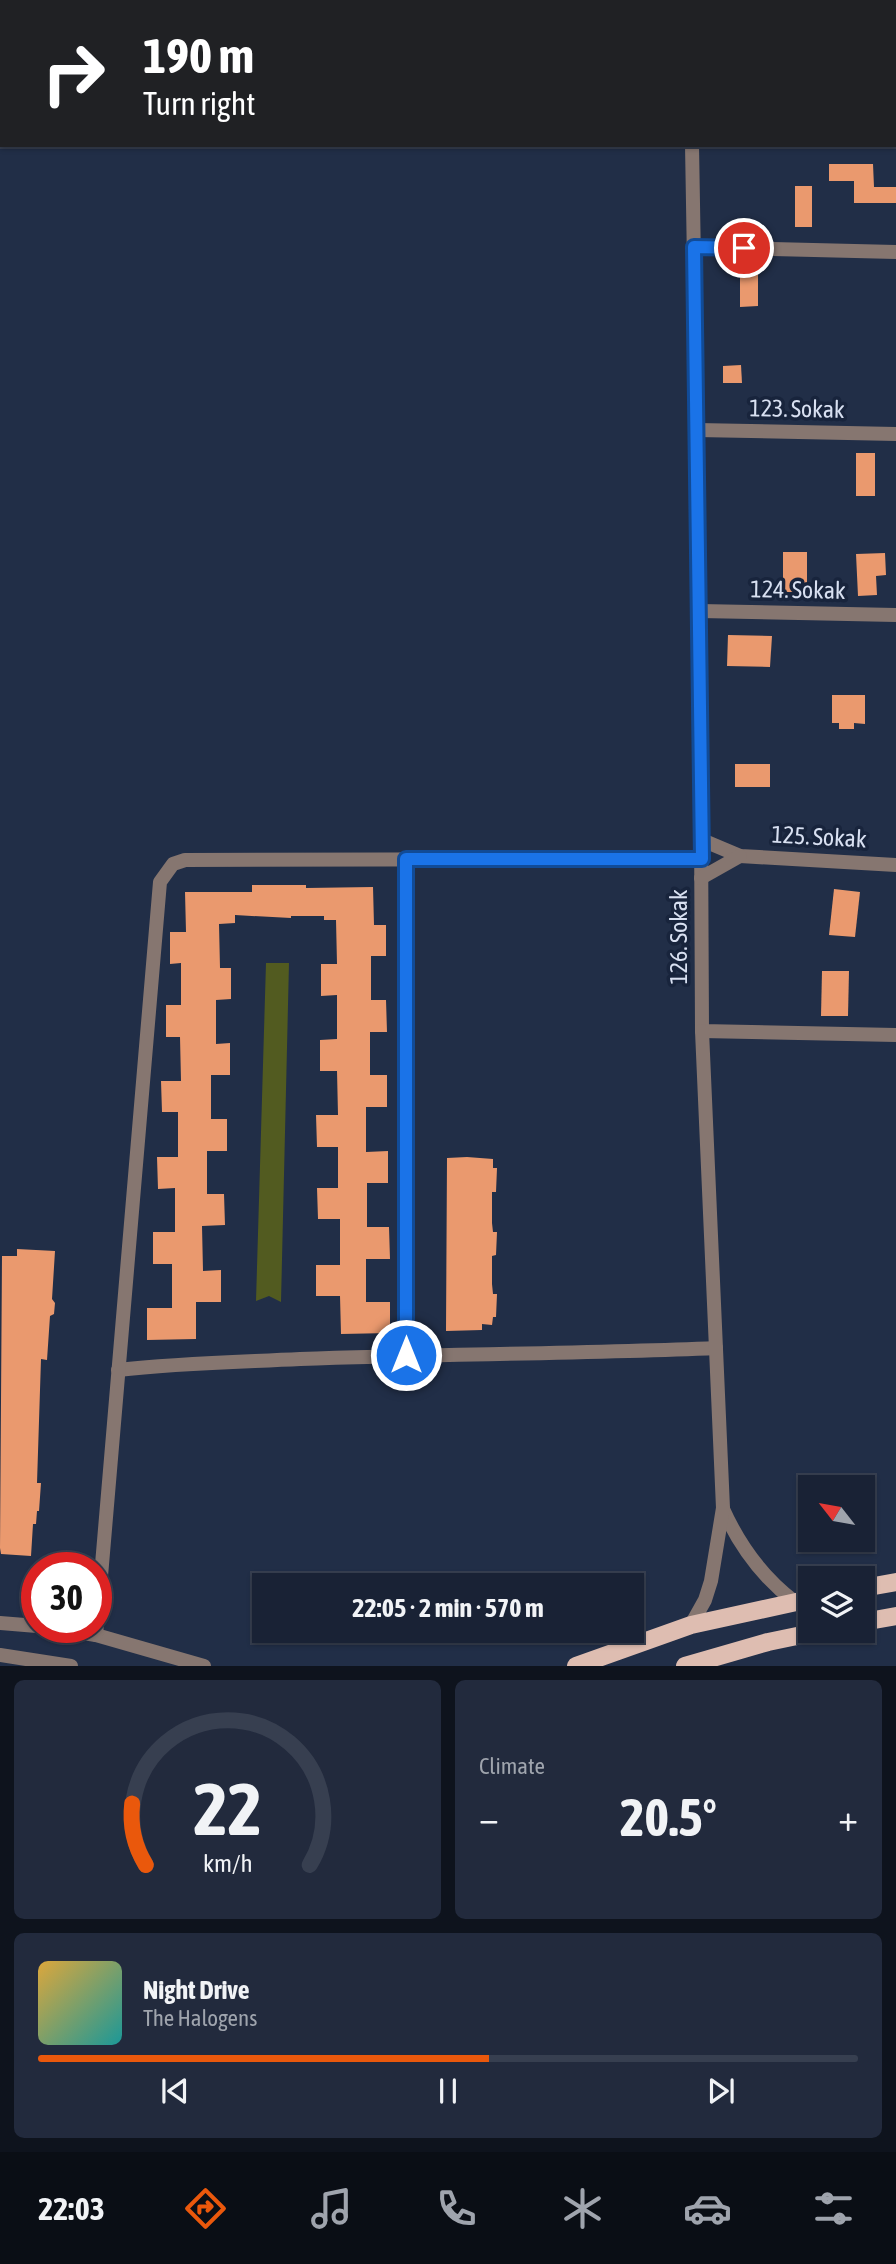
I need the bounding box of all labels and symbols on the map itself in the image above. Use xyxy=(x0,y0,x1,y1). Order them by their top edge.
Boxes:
pin xyxy=(714,218,774,278)
street label: 123. Sokak xyxy=(749,394,845,423)
street label: 124. Sokak xyxy=(750,575,846,604)
street label: 125. Sokak xyxy=(771,821,868,852)
street label: 126. Sokak xyxy=(665,889,692,985)
position arrow xyxy=(369,1318,443,1392)
north arrow xyxy=(798,1475,875,1552)
speed limit sign: 30 xyxy=(21,1552,112,1643)

